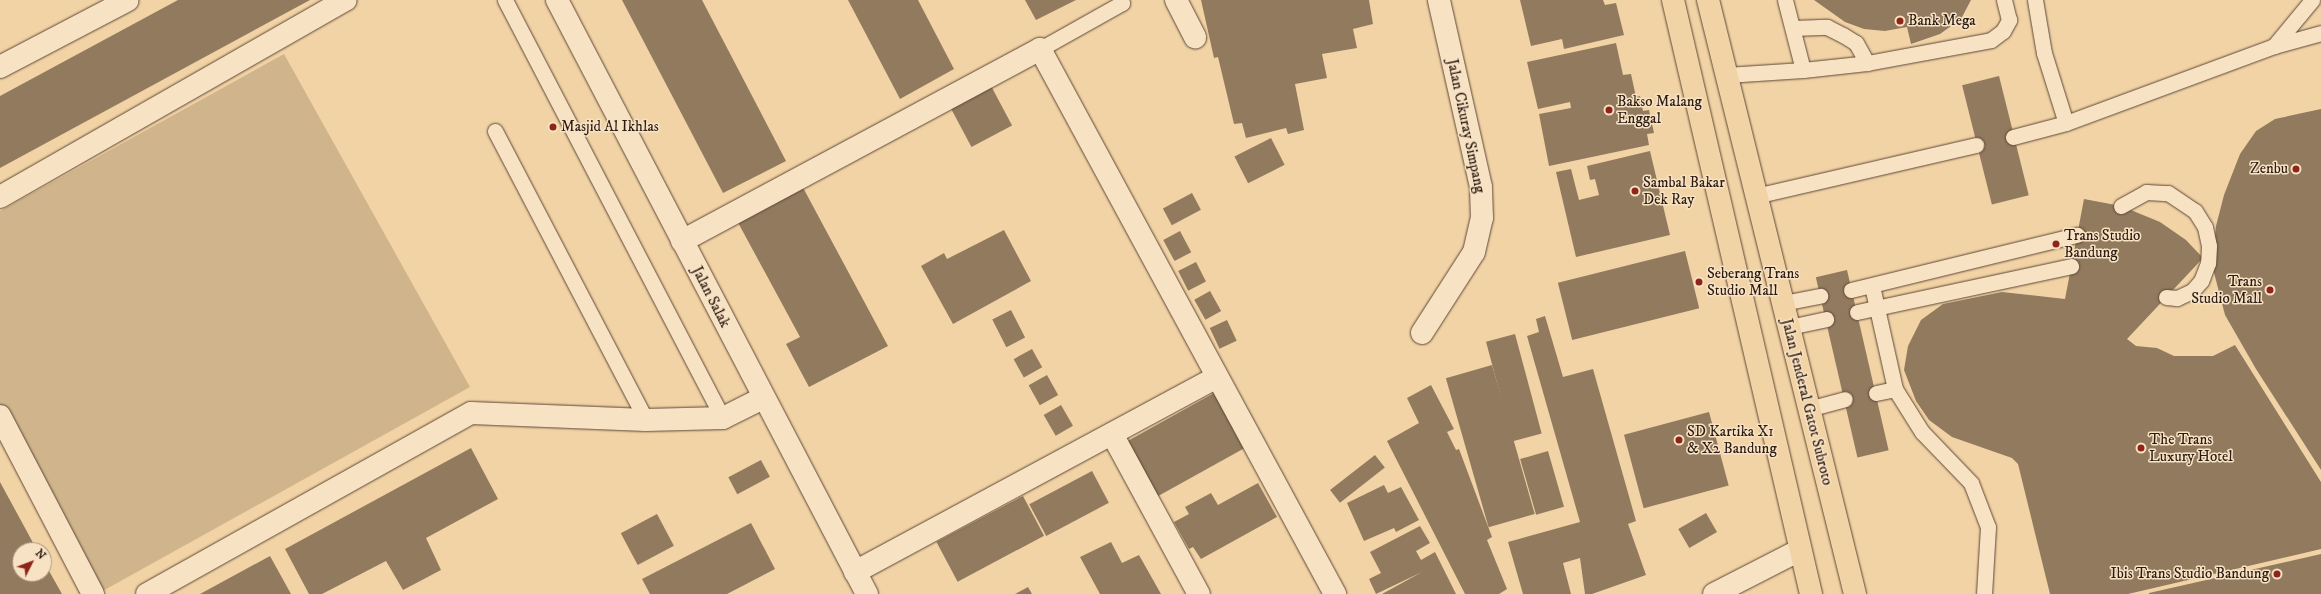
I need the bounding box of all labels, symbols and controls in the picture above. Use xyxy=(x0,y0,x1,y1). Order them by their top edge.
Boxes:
place label: Bank Mega xyxy=(1908,12,1976,30)
marker: Bank Mega xyxy=(1895,16,1905,26)
street label: Jalan Cikuray Simpang xyxy=(1443,57,1489,195)
place label: Bakso Malang Enggal xyxy=(1617,92,1702,127)
marker: Bakso Malang Enggal xyxy=(1604,105,1614,115)
place label: Masjid Al Ikhlas xyxy=(561,118,659,136)
marker: Masjid Al Ikhlas xyxy=(548,122,558,132)
place label: Zenbu xyxy=(2250,160,2288,178)
marker: Zenbu xyxy=(2291,164,2301,174)
place label: Sambal Bakar Dek Ray xyxy=(1643,173,1725,208)
marker: Sambal Bakar Dek Ray xyxy=(1630,186,1640,196)
place label: Trans Studio Bandung xyxy=(2064,226,2140,261)
marker: Trans Studio Bandung xyxy=(2051,239,2061,249)
street label: Jalan Salak xyxy=(688,263,734,331)
place label: Seberang Trans Studio Mall xyxy=(1707,264,1799,299)
place label: Trans Studio Mall xyxy=(2191,272,2262,307)
marker: Seberang Trans Studio Mall xyxy=(1694,277,1704,287)
marker: Trans Studio Mall xyxy=(2265,285,2275,295)
street label: Jalan Jenderal Gatot Subroto xyxy=(1778,317,1836,487)
place label: SD Kartika X1 & X2 Bandung xyxy=(1687,422,1777,457)
place label: The Trans Luxury Hotel xyxy=(2149,430,2233,465)
marker: SD Kartika X1 & X2 Bandung xyxy=(1674,435,1684,445)
marker: The Trans Luxury Hotel xyxy=(2136,443,2146,453)
north arrow xyxy=(12,542,52,582)
text: N xyxy=(32,547,48,563)
place label: Ibis Trans Studio Bandung xyxy=(2111,565,2269,583)
marker: Ibis Trans Studio Bandung xyxy=(2272,569,2282,579)

